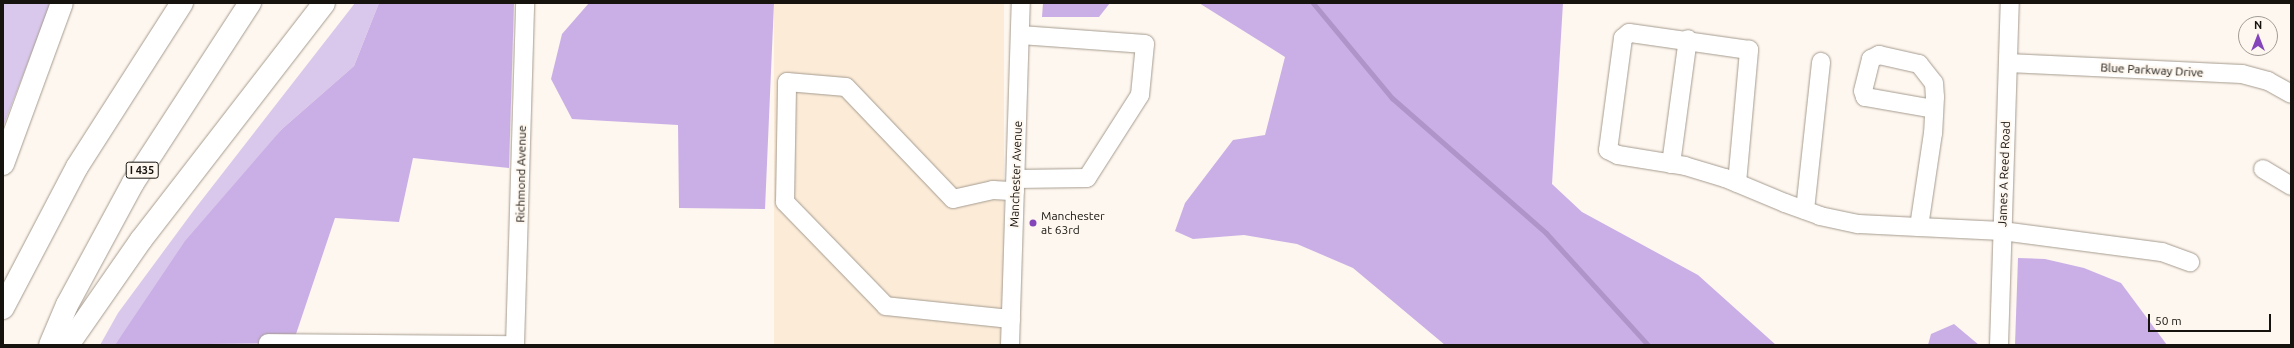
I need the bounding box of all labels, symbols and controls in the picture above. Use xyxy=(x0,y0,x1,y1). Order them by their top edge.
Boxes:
north arrow xyxy=(2238,16,2278,56)
text: N xyxy=(2254,19,2262,31)
street label: Blue Parkway Drive xyxy=(2100,60,2204,80)
street label: Manchester Avenue xyxy=(1007,120,1025,228)
street label: James A Reed Road xyxy=(1995,121,2013,227)
street label: Richmond Avenue xyxy=(513,125,529,223)
road number: I 435 xyxy=(125,161,159,179)
place label: Manchester at 63rd xyxy=(1041,209,1105,237)
marker: Manchester at 63rd xyxy=(1028,218,1038,228)
scale bar xyxy=(2150,306,2273,332)
text: 50 m xyxy=(2155,314,2182,327)

